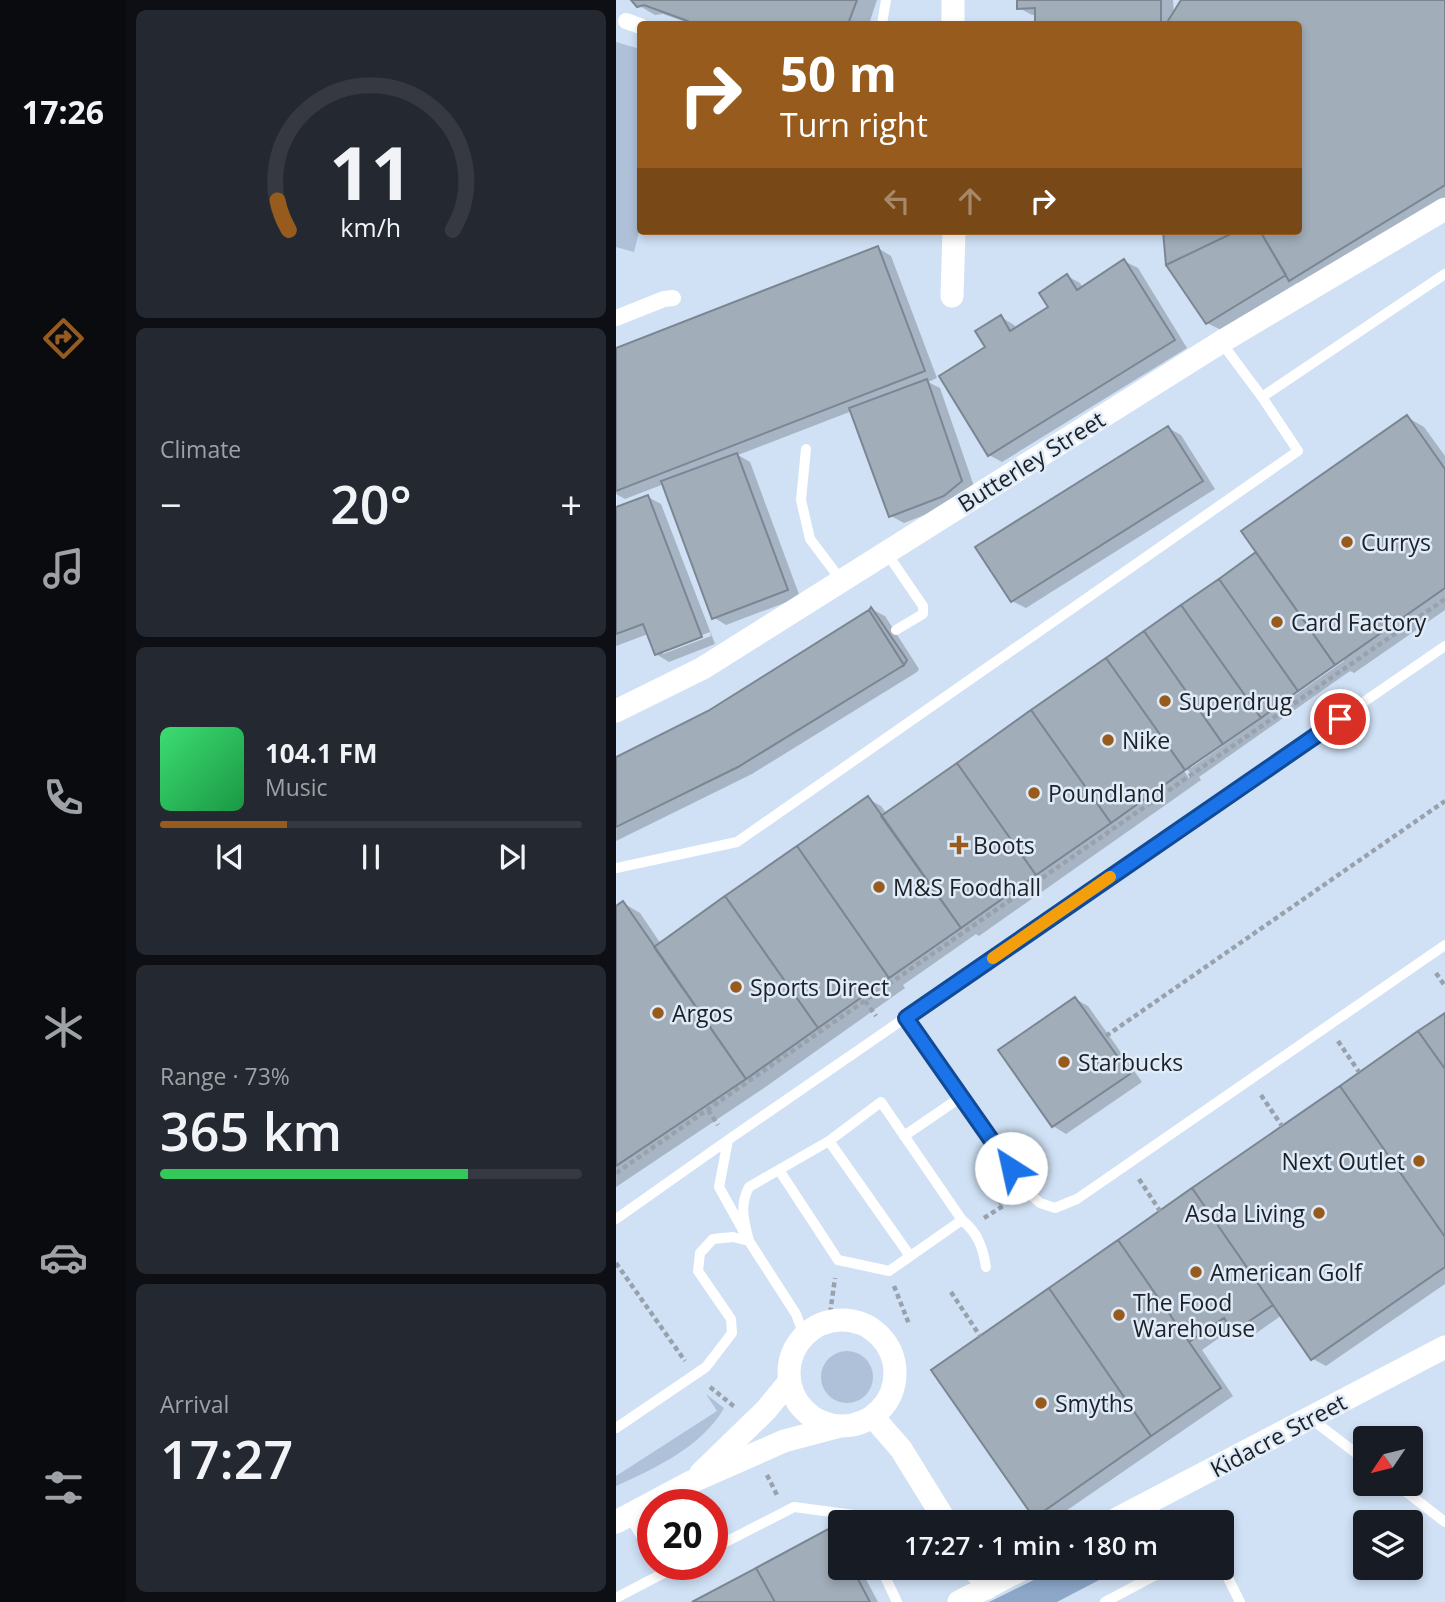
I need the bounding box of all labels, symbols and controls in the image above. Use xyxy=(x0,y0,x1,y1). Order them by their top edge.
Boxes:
text: 50 m xyxy=(780,40,897,106)
icon: right xyxy=(665,49,756,140)
text: 17:26 xyxy=(22,90,104,133)
text: Turn right xyxy=(780,103,928,146)
text: 11 xyxy=(329,123,413,222)
icon: left xyxy=(878,182,916,220)
icon: ahead xyxy=(951,182,989,220)
icon: right xyxy=(1024,182,1062,220)
text: km/h xyxy=(341,210,401,244)
icon: directions xyxy=(39,314,88,363)
street label: Butterley Street xyxy=(951,403,1111,519)
text: Climate xyxy=(160,433,241,465)
text: 20° xyxy=(330,468,412,539)
text: − xyxy=(160,478,182,530)
text: + xyxy=(560,478,582,530)
place label: Currys xyxy=(1361,526,1431,558)
marker: Currys xyxy=(1339,534,1355,550)
icon: music xyxy=(39,544,88,593)
place label: Card Factory xyxy=(1291,606,1427,638)
marker: Card Factory xyxy=(1269,614,1285,630)
place label: Superdrug xyxy=(1179,685,1293,717)
pin xyxy=(1310,689,1370,749)
marker: Superdrug xyxy=(1157,693,1173,709)
icon: arrive xyxy=(1321,700,1359,738)
place label: Nike xyxy=(1122,724,1170,756)
marker: Nike xyxy=(1100,732,1116,748)
text: 104.1 FM xyxy=(265,735,377,771)
text: Music xyxy=(265,771,328,803)
icon: phone xyxy=(39,773,88,822)
place label: Poundland xyxy=(1048,777,1165,809)
marker: Poundland xyxy=(1026,785,1042,801)
place label: Boots xyxy=(973,829,1035,861)
marker: Boots xyxy=(951,837,967,853)
icon: previous xyxy=(211,838,249,876)
icon: pause xyxy=(352,838,390,876)
icon: next xyxy=(493,838,531,876)
place label: M&S Foodhall xyxy=(893,871,1041,903)
marker: M&S Foodhall xyxy=(871,879,887,895)
place label: Sports Direct xyxy=(750,971,889,1003)
marker: Sports Direct xyxy=(728,979,744,995)
place label: Argos xyxy=(672,997,733,1029)
icon: climate xyxy=(39,1003,88,1052)
marker: Argos xyxy=(650,1005,666,1021)
place label: Starbucks xyxy=(1078,1046,1183,1078)
marker: Starbucks xyxy=(1056,1054,1072,1070)
text: Range · 73% xyxy=(160,1060,290,1092)
text: 365 km xyxy=(160,1095,342,1166)
position arrow xyxy=(974,1131,1048,1205)
place label: Next Outlet xyxy=(1281,1145,1405,1177)
marker: Next Outlet xyxy=(1411,1153,1427,1169)
place label: Asda Living xyxy=(1185,1197,1306,1229)
marker: Asda Living xyxy=(1311,1205,1327,1221)
icon: car xyxy=(39,1233,88,1282)
place label: American Golf xyxy=(1210,1256,1363,1288)
marker: American Golf xyxy=(1188,1264,1204,1280)
place label: The Food Warehouse xyxy=(1133,1286,1255,1344)
marker: The Food Warehouse xyxy=(1111,1307,1127,1323)
street label: Kidacre Street xyxy=(1204,1386,1352,1484)
place label: Smyths xyxy=(1055,1387,1134,1419)
text: Arrival xyxy=(160,1388,229,1420)
marker: Smyths xyxy=(1033,1395,1049,1411)
text: 17:27 xyxy=(160,1423,293,1494)
north arrow xyxy=(1353,1426,1423,1496)
map controls xyxy=(1353,1426,1423,1580)
icon: filters xyxy=(39,1463,88,1512)
speed limit sign: 20 xyxy=(637,1489,728,1580)
button: layers xyxy=(1353,1510,1423,1580)
text: 17:27 · 1 min · 180 m xyxy=(904,1527,1158,1563)

